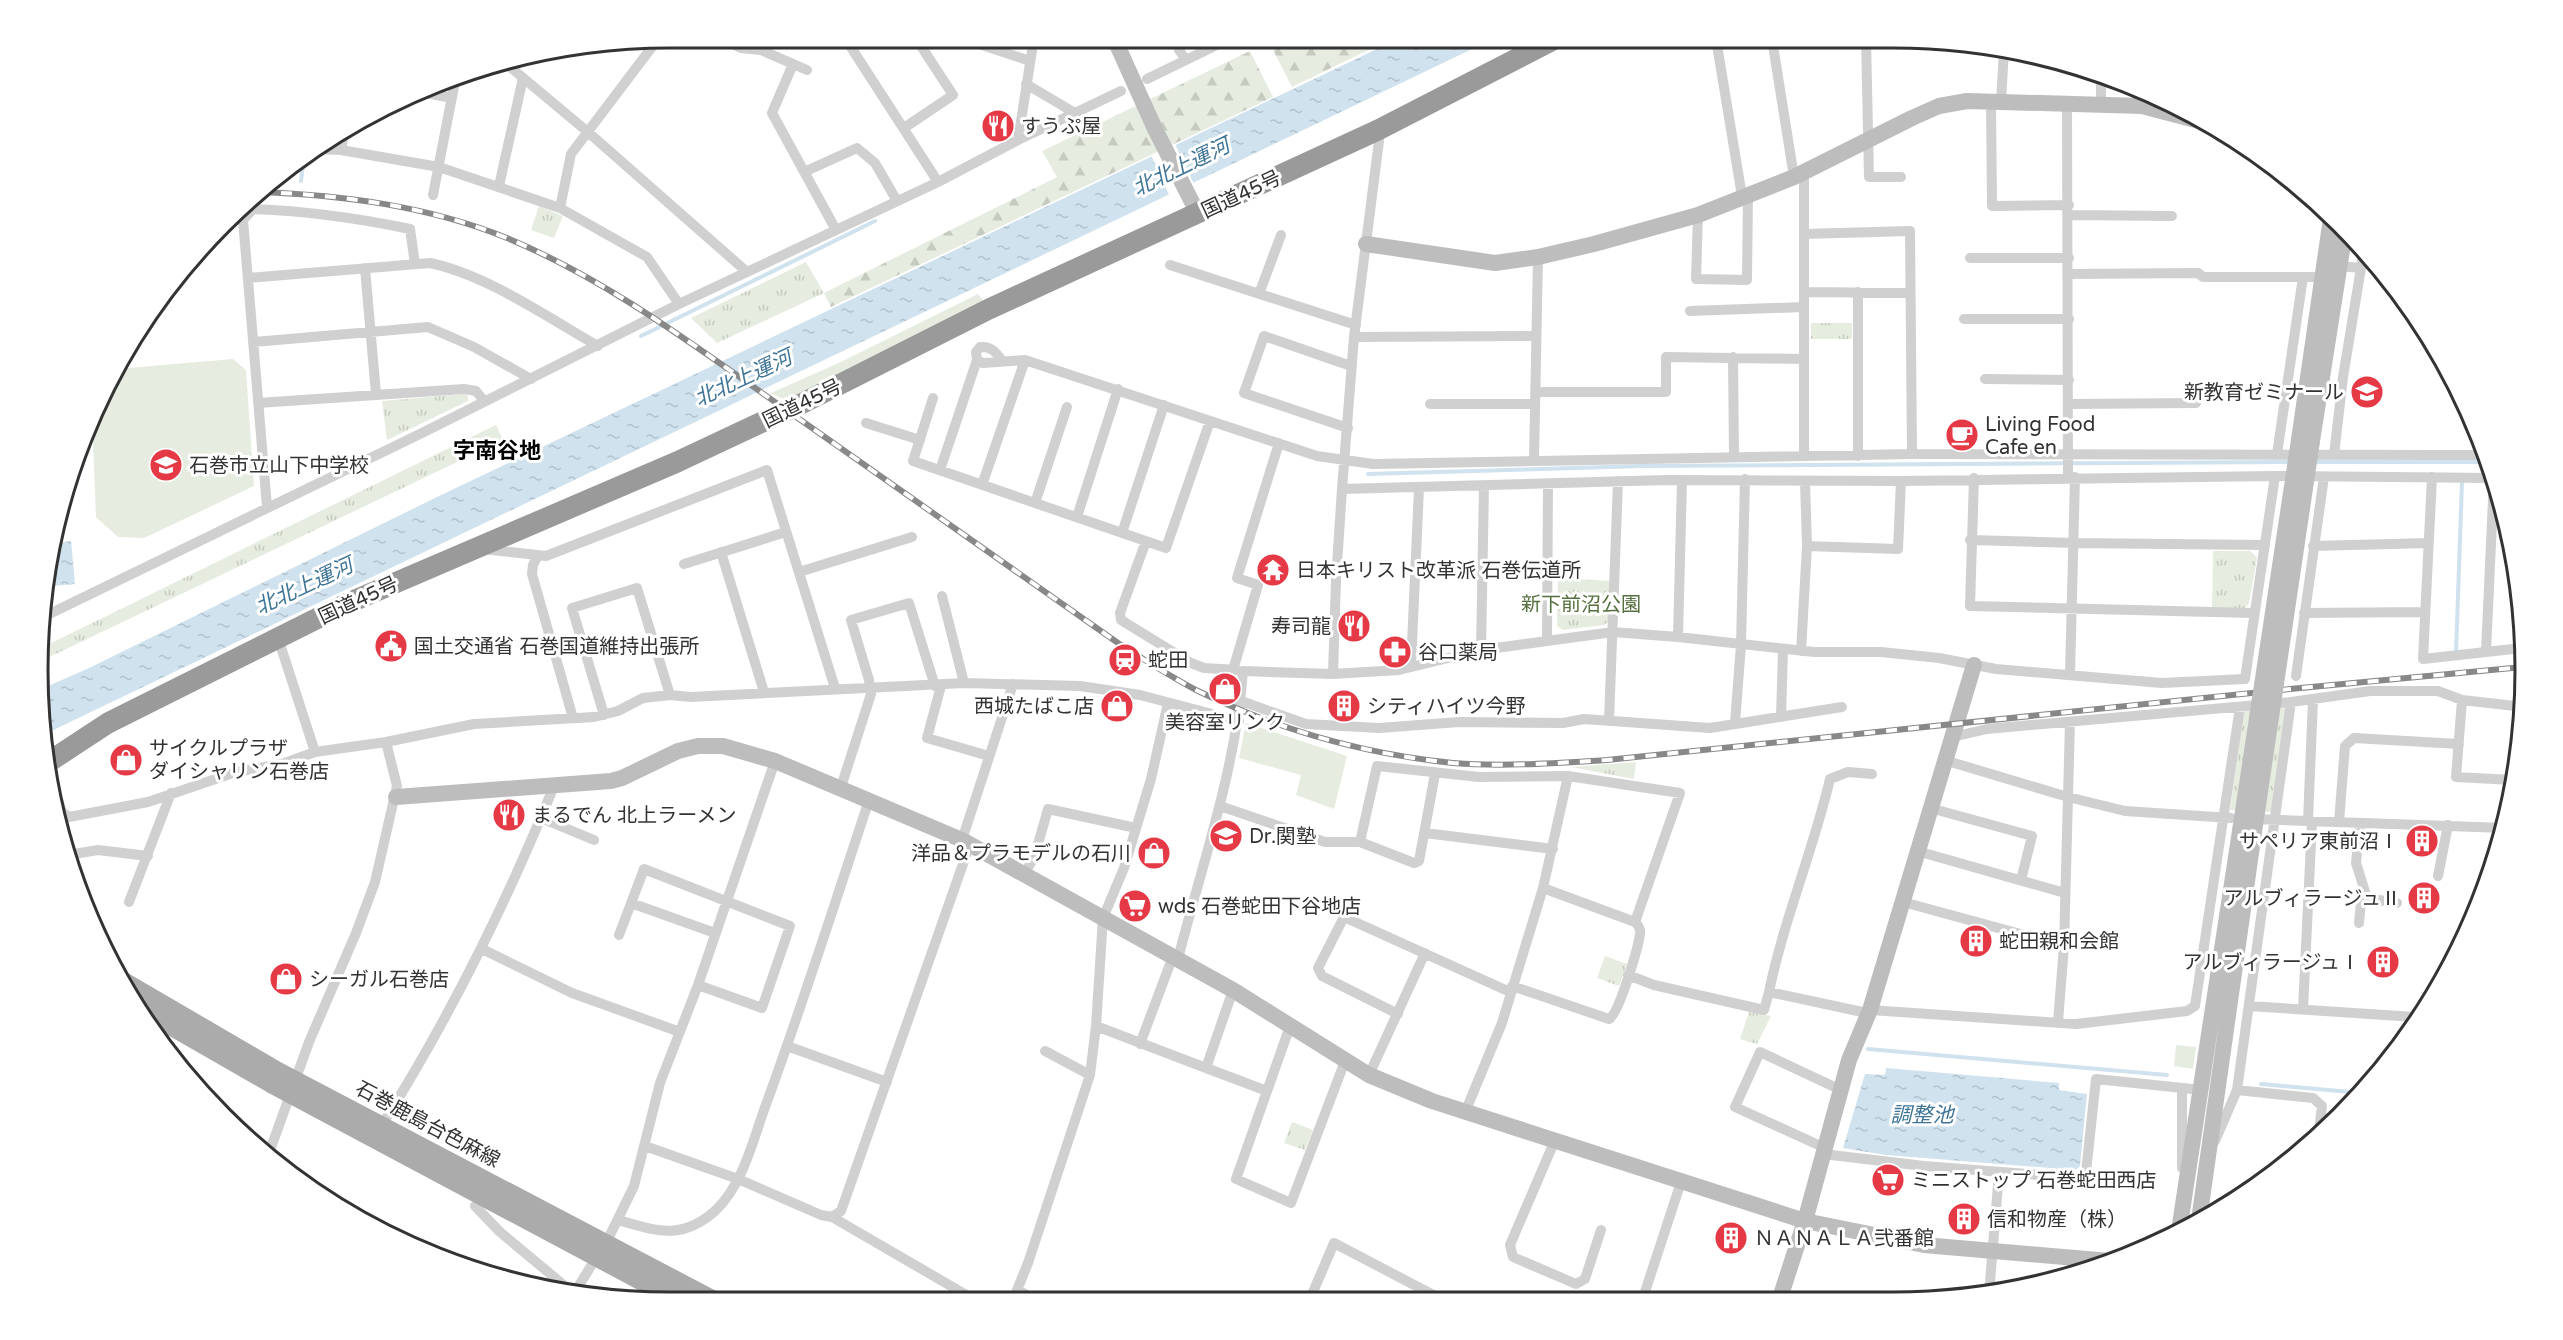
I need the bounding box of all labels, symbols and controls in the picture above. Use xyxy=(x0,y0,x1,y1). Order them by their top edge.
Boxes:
restaurant icon: すうぷ屋 xyxy=(980,108,1016,144)
place label: すうぷ屋 xyxy=(1021,115,1101,139)
water label: 北北上運河 xyxy=(1129,131,1237,202)
street label: 国道45号 xyxy=(1198,166,1285,224)
water label: 北北上運河 xyxy=(690,343,800,412)
street label: 国道45号 xyxy=(759,374,846,433)
school or university icon: 新教育ゼミナール xyxy=(2349,374,2385,410)
place label: 新教育ゼミナール xyxy=(2184,381,2344,405)
place label: Living Food Cafe en xyxy=(1985,413,2095,460)
cafe icon: Living Food Cafe en xyxy=(1944,417,1980,453)
district label: 字南谷地 xyxy=(453,438,541,464)
school or university icon: 石巻市立山下中学校 xyxy=(148,447,184,483)
place label: 石巻市立山下中学校 xyxy=(189,454,369,478)
water label: 北北上運河 xyxy=(251,551,361,620)
temple icon: 日本キリスト改革派 石巻伝道所 xyxy=(1255,552,1291,588)
place label: 日本キリスト改革派 石巻伝道所 xyxy=(1296,559,1581,583)
street label: 国道45号 xyxy=(315,572,402,630)
park label: 新下前沼公園 xyxy=(1521,593,1641,617)
restaurant icon: 寿司龍 xyxy=(1336,608,1372,644)
place label: 寿司龍 xyxy=(1271,615,1331,639)
public building icon: 国土交通省 石巻国道維持出張所 xyxy=(373,628,409,664)
pharmacy icon: 谷口薬局 xyxy=(1377,634,1413,670)
place label: 国土交通省 石巻国道維持出張所 xyxy=(414,635,699,659)
place label: 谷口薬局 xyxy=(1418,641,1498,665)
station icon: 蛇田 xyxy=(1107,642,1143,678)
place label: 蛇田 xyxy=(1148,649,1188,673)
shop icon: 美容室リンク xyxy=(1207,671,1243,707)
shop icon: 西城たばこ店 xyxy=(1099,688,1135,724)
building icon: シティハイツ今野 xyxy=(1326,688,1362,724)
place label: 西城たばこ店 xyxy=(974,695,1094,719)
place label: シティハイツ今野 xyxy=(1367,695,1525,719)
place label: 美容室リンク xyxy=(1165,711,1285,735)
place label: サイクルプラザ ダイシャリン石巻店 xyxy=(149,737,329,784)
shop icon: サイクルプラザ ダイシャリン石巻店 xyxy=(108,742,144,778)
restaurant icon: まるでん 北上ラーメン xyxy=(491,797,527,833)
place label: まるでん 北上ラーメン xyxy=(532,804,736,828)
school or university icon: Dr.関塾 xyxy=(1208,818,1244,854)
building icon: サペリア東前沼Ⅰ xyxy=(2404,823,2440,859)
place label: Dr.関塾 xyxy=(1249,825,1316,849)
place label: サペリア東前沼Ⅰ xyxy=(2239,830,2399,854)
shop icon: 洋品＆プラモデルの石川 xyxy=(1136,835,1172,871)
place label: 洋品＆プラモデルの石川 xyxy=(911,842,1131,866)
building icon: アルブィラージュⅡ xyxy=(2406,880,2442,916)
place label: アルブィラージュⅡ xyxy=(2224,887,2401,911)
supermarket icon: wds 石巻蛇田下谷地店 xyxy=(1117,888,1153,924)
place label: wds 石巻蛇田下谷地店 xyxy=(1158,895,1361,919)
building icon: 蛇田親和会館 xyxy=(1958,923,1994,959)
place label: 蛇田親和会館 xyxy=(1999,930,2119,954)
building icon: アルブィラージュⅠ xyxy=(2365,944,2401,980)
place label: アルブィラージュⅠ xyxy=(2183,951,2360,975)
shop icon: シーガル石巻店 xyxy=(268,961,304,997)
place label: シーガル石巻店 xyxy=(309,968,449,992)
street label: 石巻鹿島台色麻線 xyxy=(351,1077,504,1173)
water label: 調整池 xyxy=(1891,1103,1955,1128)
supermarket icon: ミニストップ 石巻蛇田西店 xyxy=(1870,1162,1906,1198)
place label: ミニストップ 石巻蛇田西店 xyxy=(1911,1169,2156,1193)
building icon: 信和物産（株） xyxy=(1946,1201,1982,1237)
place label: 信和物産（株） xyxy=(1987,1208,2127,1232)
building icon: ＮＡＮＡＬＡ弐番館 xyxy=(1713,1220,1749,1256)
place label: ＮＡＮＡＬＡ弐番館 xyxy=(1754,1227,1934,1251)

